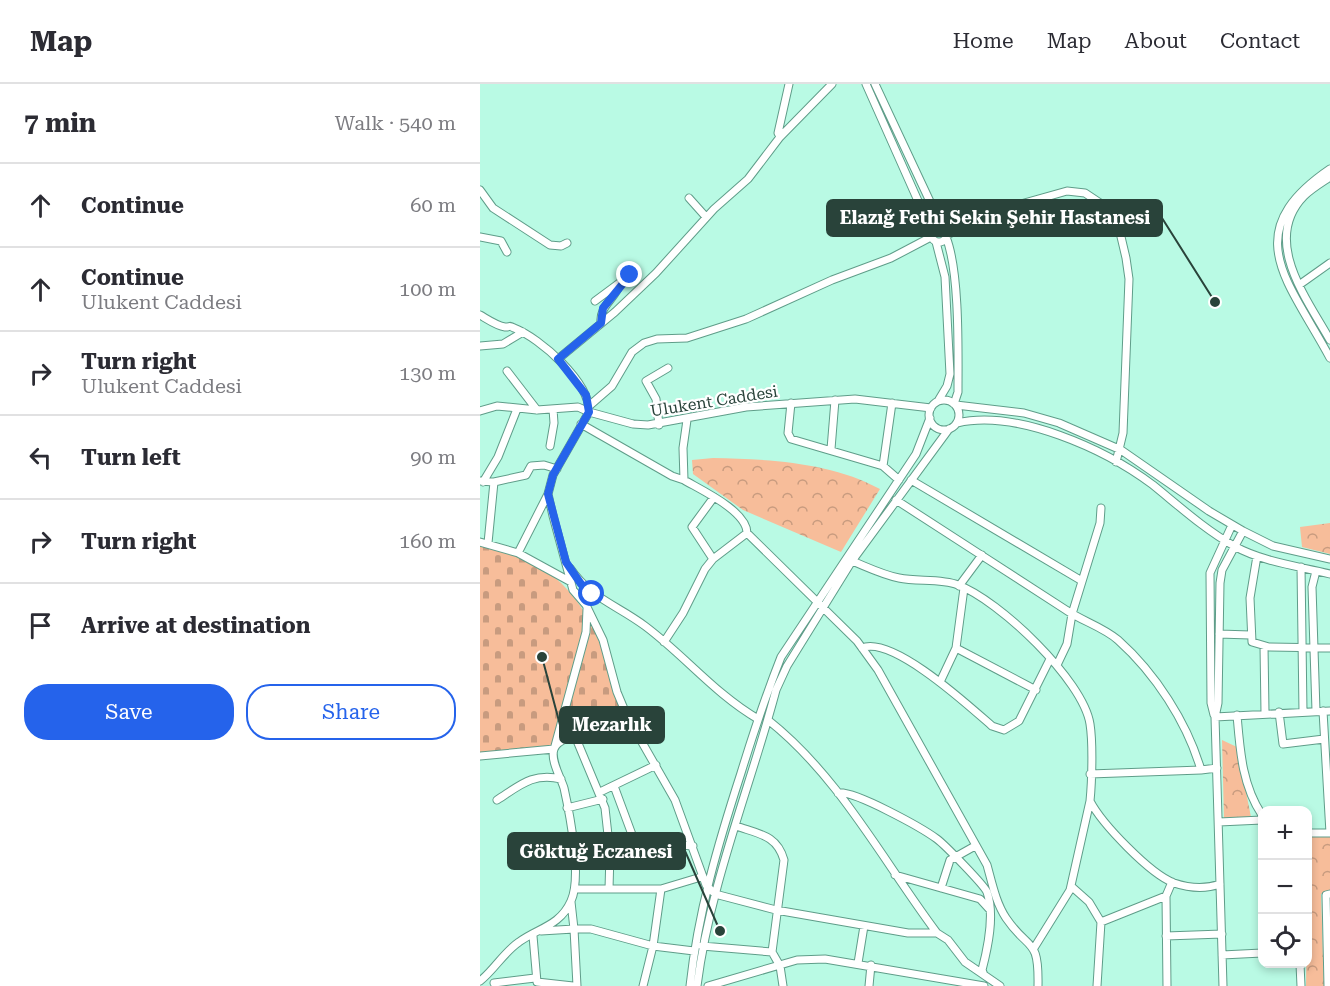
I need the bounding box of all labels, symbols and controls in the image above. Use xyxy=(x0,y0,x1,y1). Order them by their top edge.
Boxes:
text: Map xyxy=(30,25,92,58)
text: Home xyxy=(953,29,1014,53)
text: Map xyxy=(1047,29,1092,53)
text: About xyxy=(1125,29,1187,53)
text: Contact xyxy=(1220,29,1300,53)
text: 7 min xyxy=(24,108,96,138)
text: Walk · 540 m xyxy=(335,111,456,135)
icon: ahead xyxy=(24,189,57,222)
text: Continue xyxy=(81,193,184,218)
text: 60 m xyxy=(410,193,456,217)
callout: Elazığ Fethi Sekin Şehir Hastanesi xyxy=(827,200,1162,236)
text: Elazığ Fethi Sekin Şehir Hastanesi xyxy=(840,207,1150,228)
route end xyxy=(616,261,642,287)
text: Continue xyxy=(81,265,184,290)
icon: ahead xyxy=(24,273,57,306)
text: 100 m xyxy=(399,277,456,301)
text: Ulukent Caddesi xyxy=(81,290,242,314)
text: Turn right xyxy=(81,349,196,374)
icon: right xyxy=(24,357,57,390)
text: 130 m xyxy=(399,361,456,385)
text: Ulukent Caddesi xyxy=(81,374,242,398)
street label: Ulukent Caddesi xyxy=(649,382,779,420)
icon: left xyxy=(24,441,57,474)
text: Turn left xyxy=(81,445,181,470)
text: 90 m xyxy=(410,445,456,469)
icon: right xyxy=(24,525,57,558)
text: Turn right xyxy=(81,529,196,554)
text: 160 m xyxy=(399,529,456,553)
route start xyxy=(578,580,604,606)
icon: arrive xyxy=(24,609,57,642)
text: Arrive at destination xyxy=(81,613,310,638)
button: Save xyxy=(24,684,234,740)
button: Share xyxy=(246,684,456,740)
callout: Mezarlık xyxy=(560,707,664,743)
text: Mezarlık xyxy=(572,714,653,735)
map controls xyxy=(1258,806,1312,968)
button: + xyxy=(1258,806,1312,860)
callout: Göktuğ Eczanesi xyxy=(508,833,685,869)
text: Göktuğ Eczanesi xyxy=(519,841,673,862)
button: − xyxy=(1258,860,1312,914)
button: locate xyxy=(1258,914,1312,968)

